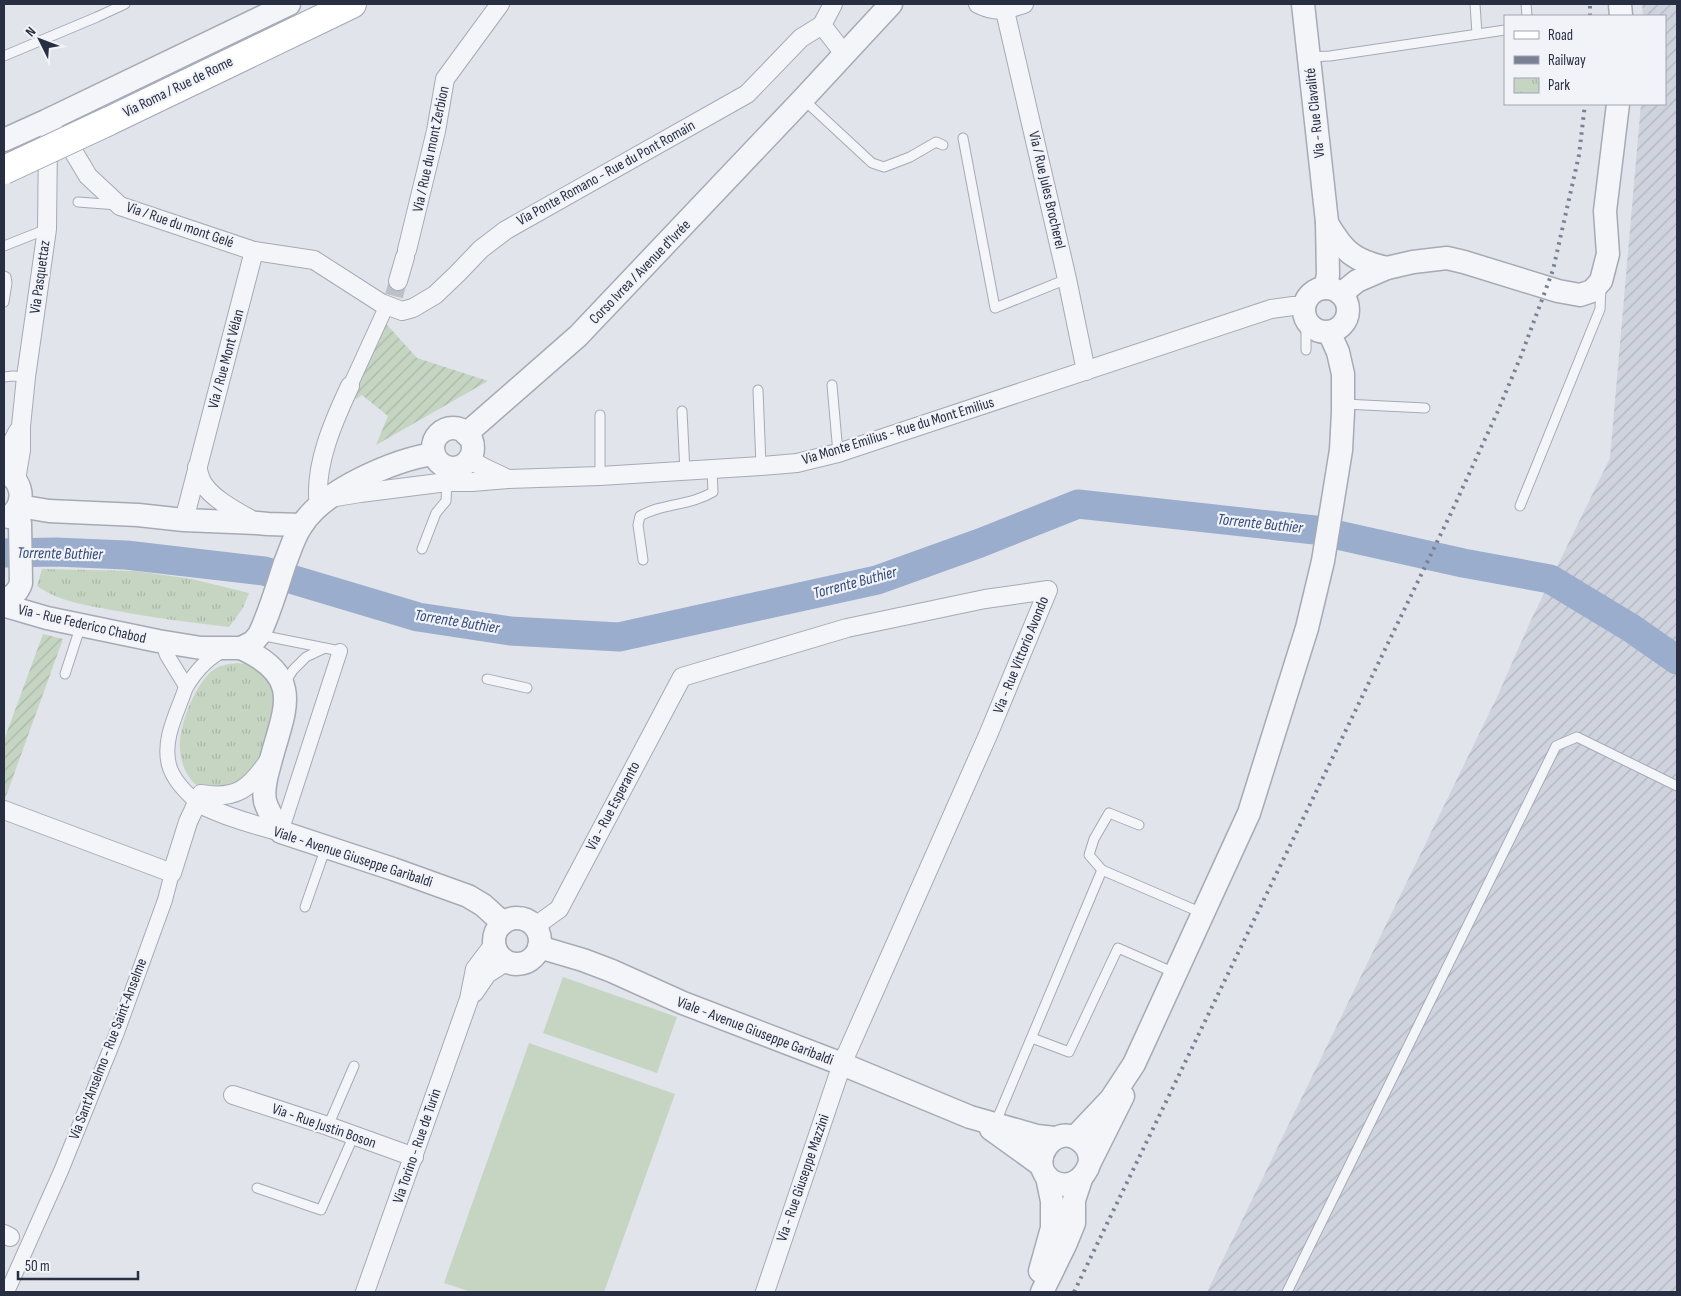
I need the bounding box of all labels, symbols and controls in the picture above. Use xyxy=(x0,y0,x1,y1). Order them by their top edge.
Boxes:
north arrow xyxy=(15,15,65,65)
legend xyxy=(1504,15,1666,105)
text: N xyxy=(22,23,40,40)
text: Road xyxy=(1548,26,1573,45)
text: Railway xyxy=(1548,51,1586,70)
street label: Via Roma / Rue de Rome xyxy=(120,52,236,122)
street label: Via - Rue Clavalité xyxy=(1301,67,1329,159)
text: Park xyxy=(1548,76,1570,95)
street label: Via / Rue du mont Zerbion xyxy=(408,84,454,214)
street label: Via Ponte Romano - Rue du Pont Romain xyxy=(513,116,699,230)
street label: Via / Rue Jules Brocherel xyxy=(1024,129,1070,251)
street label: Via / Rue du mont Gelé xyxy=(124,198,236,252)
street label: Corso Ivrea / Avenue d'Ivrée xyxy=(585,216,695,328)
street label: Via Pasquettaz xyxy=(25,239,55,315)
street label: Via / Rue Mont Vélan xyxy=(204,307,248,411)
street label: Via Monte Emilius - Rue du Mont Emilius xyxy=(800,393,996,469)
water label: Torrente Buthier xyxy=(1216,510,1304,538)
water label: Torrente Buthier xyxy=(17,544,103,564)
water label: Torrente Buthier xyxy=(811,563,899,603)
street label: Via - Rue Vittorio Avondo xyxy=(989,594,1053,716)
street label: Via - Rue Federico Chabod xyxy=(16,600,148,648)
water label: Torrente Buthier xyxy=(413,606,501,638)
street label: Via - Rue Esperanto xyxy=(582,758,644,854)
street label: Viale - Avenue Giuseppe Garibaldi xyxy=(271,822,435,892)
street label: Via Sant'Anselmo - Rue Saint-Anselme xyxy=(65,956,151,1142)
street label: Viale - Avenue Giuseppe Garibaldi xyxy=(674,992,836,1070)
street label: Via Torino - Rue de Turin xyxy=(388,1086,446,1206)
street label: Via - Rue Justin Boson xyxy=(269,1099,379,1153)
street label: Via - Rue Giuseppe Mazzini xyxy=(772,1112,834,1244)
scale bar xyxy=(18,1248,138,1280)
text: 50 m xyxy=(25,1257,50,1276)

